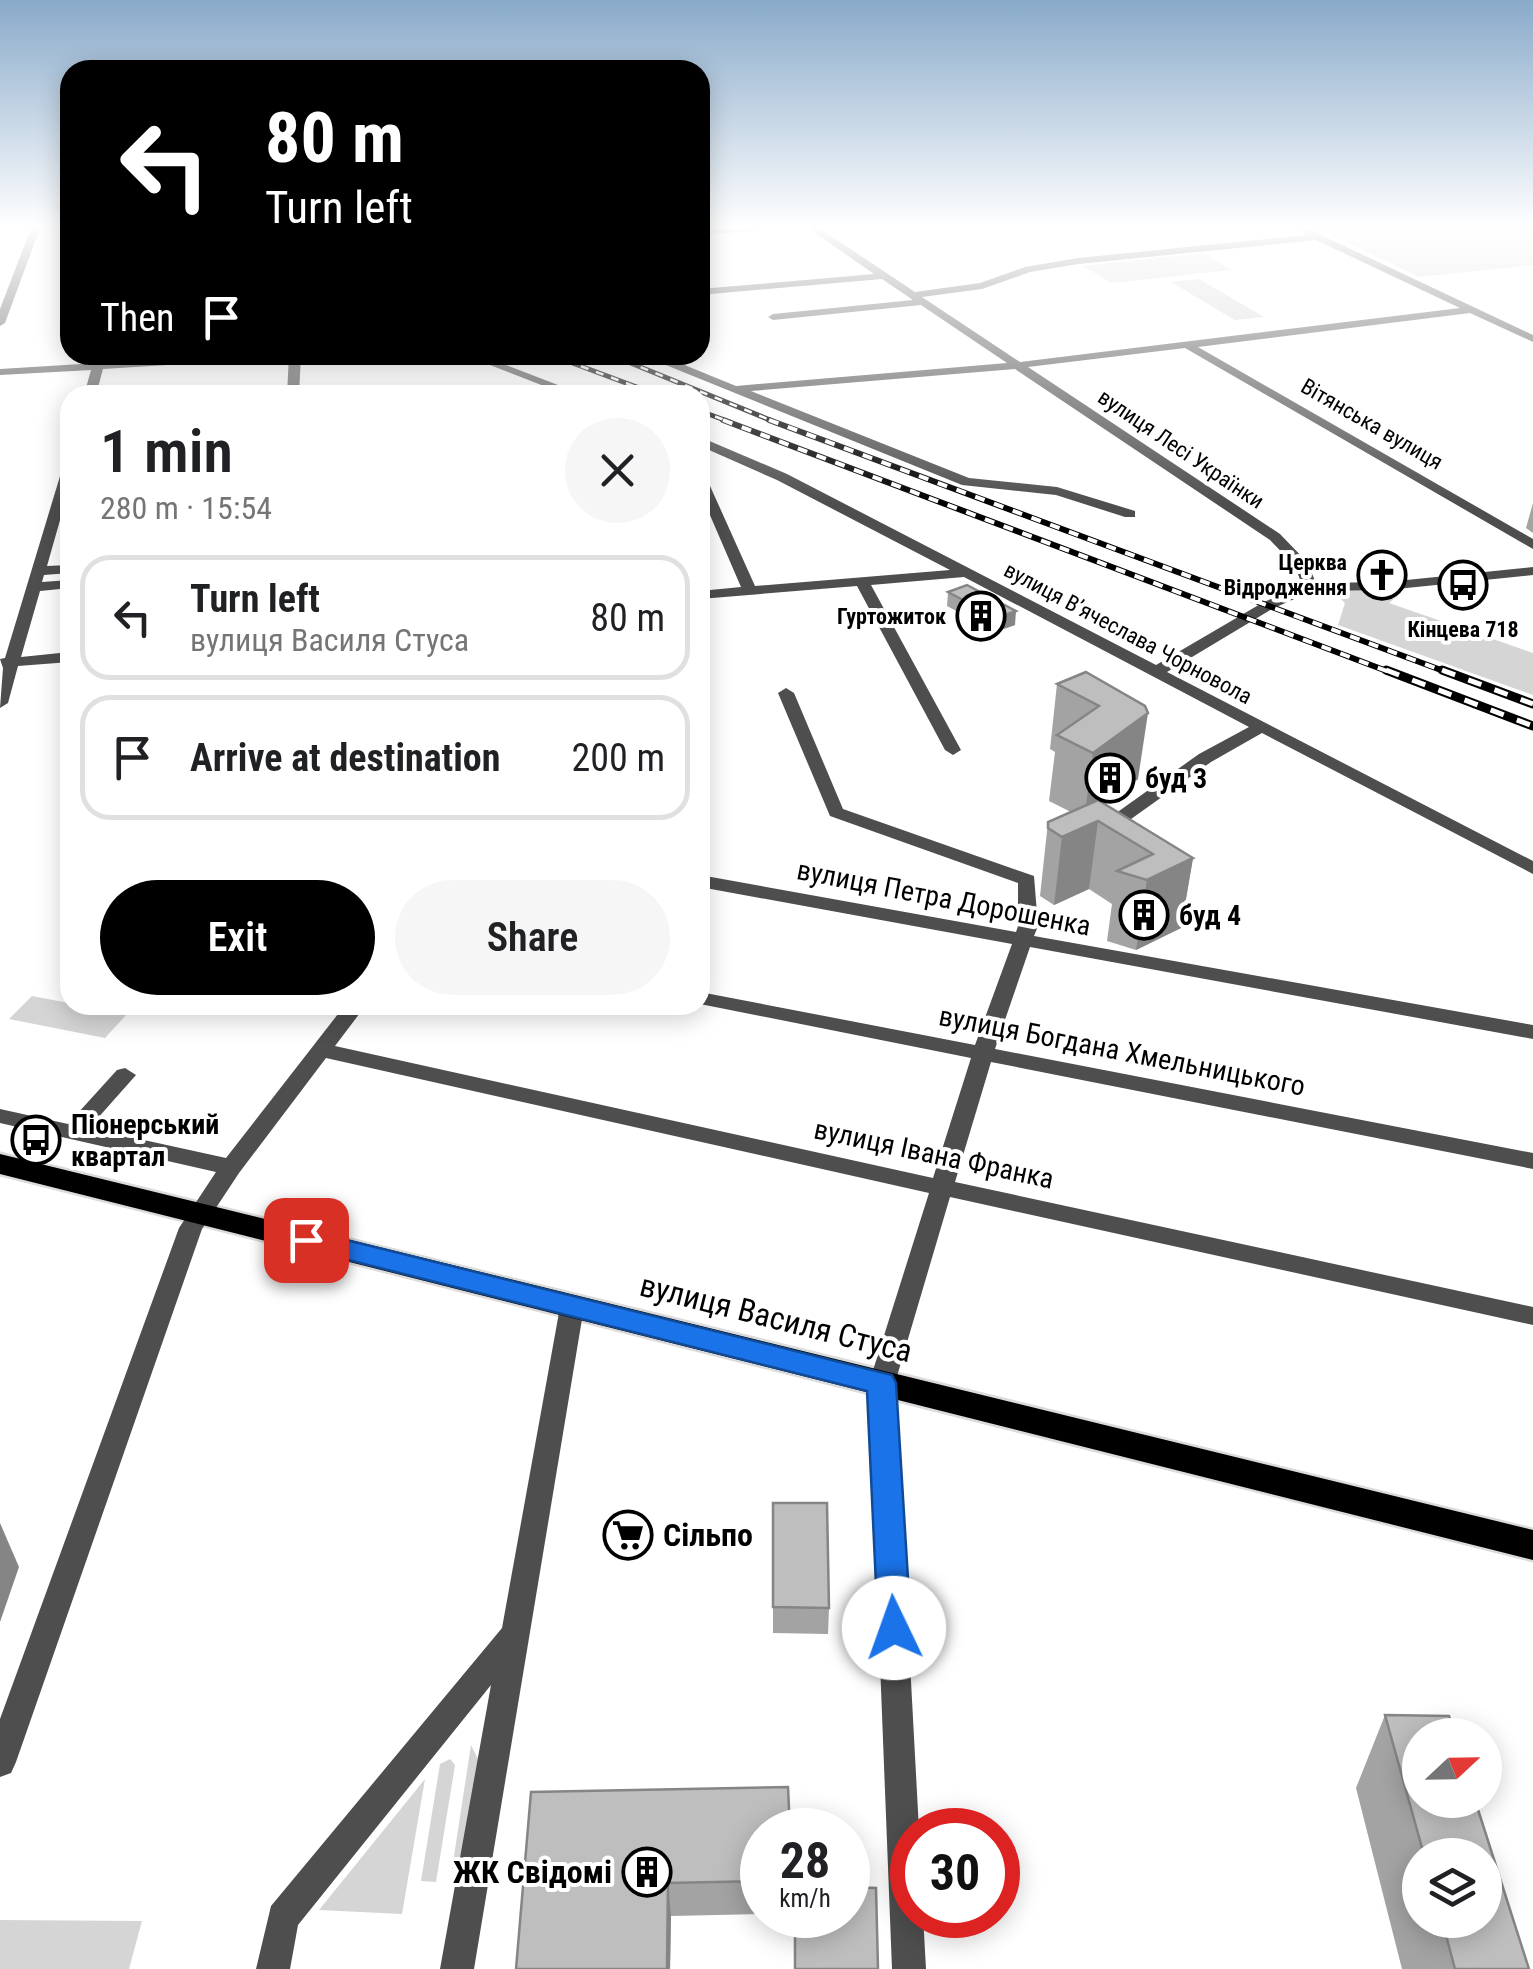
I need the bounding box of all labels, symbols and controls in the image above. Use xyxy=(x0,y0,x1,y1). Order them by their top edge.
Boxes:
text: 80 m xyxy=(265,97,404,179)
icon: left xyxy=(100,100,230,230)
text: Turn left xyxy=(265,181,413,234)
icon: arrive xyxy=(194,290,249,345)
text: Then xyxy=(100,296,174,340)
street label: Вітянська вулиця xyxy=(1297,373,1447,475)
street label: вулиця Лесі Українки xyxy=(1093,384,1269,514)
text: 1 min xyxy=(100,416,233,487)
button: close xyxy=(565,418,670,523)
text: 280 m · 15:54 xyxy=(100,489,272,527)
church icon: Церква Відродження xyxy=(1356,549,1408,601)
place label: Церква Відродження xyxy=(1224,550,1347,600)
street label: вулиця Вʼячеслава Чорновола xyxy=(1000,557,1256,709)
bus stop icon: Кінцева 718 xyxy=(1437,559,1489,611)
text: Turn left xyxy=(190,577,320,621)
icon: left xyxy=(105,590,160,645)
building icon: Гуртожиток xyxy=(955,590,1007,642)
text: 80 m xyxy=(590,596,665,640)
place label: Гуртожиток xyxy=(837,604,946,629)
place label: Кінцева 718 xyxy=(1407,617,1519,642)
text: вулиця Василя Стуса xyxy=(190,621,469,659)
icon: arrive xyxy=(105,730,160,785)
text: Arrive at destination xyxy=(190,736,500,780)
text: 200 m xyxy=(571,736,665,780)
building icon: буд 3 xyxy=(1084,752,1136,804)
place label: буд 3 xyxy=(1145,762,1207,795)
street label: вулиця Петра Дорошенка xyxy=(794,853,1094,943)
button: Exit xyxy=(100,880,375,995)
button: Share xyxy=(395,880,670,995)
building icon: буд 4 xyxy=(1118,889,1170,941)
place label: буд 4 xyxy=(1179,899,1241,932)
street label: вулиця Богдана Хмельницького xyxy=(936,999,1308,1103)
place label: Піонерський квартал xyxy=(71,1108,219,1173)
street label: вулиця Івана Франка xyxy=(811,1112,1057,1196)
bus stop icon: Піонерський квартал xyxy=(10,1114,62,1166)
pin xyxy=(264,1198,349,1283)
icon: arrive xyxy=(279,1213,334,1268)
street label: вулиця Василя Стуса xyxy=(636,1266,916,1370)
supermarket icon: Сільпо xyxy=(602,1509,654,1561)
place label: Сільпо xyxy=(663,1516,753,1554)
position arrow xyxy=(842,1576,946,1680)
north arrow xyxy=(1402,1718,1502,1818)
map controls xyxy=(1402,1718,1502,1938)
speed limit sign: 30 xyxy=(890,1808,1020,1938)
text: 28 xyxy=(780,1832,830,1890)
button: layers xyxy=(1402,1838,1502,1938)
building icon: ЖК Свідомі xyxy=(621,1846,673,1898)
place label: ЖК Свідомі xyxy=(453,1853,612,1891)
text: km/h xyxy=(779,1884,831,1913)

